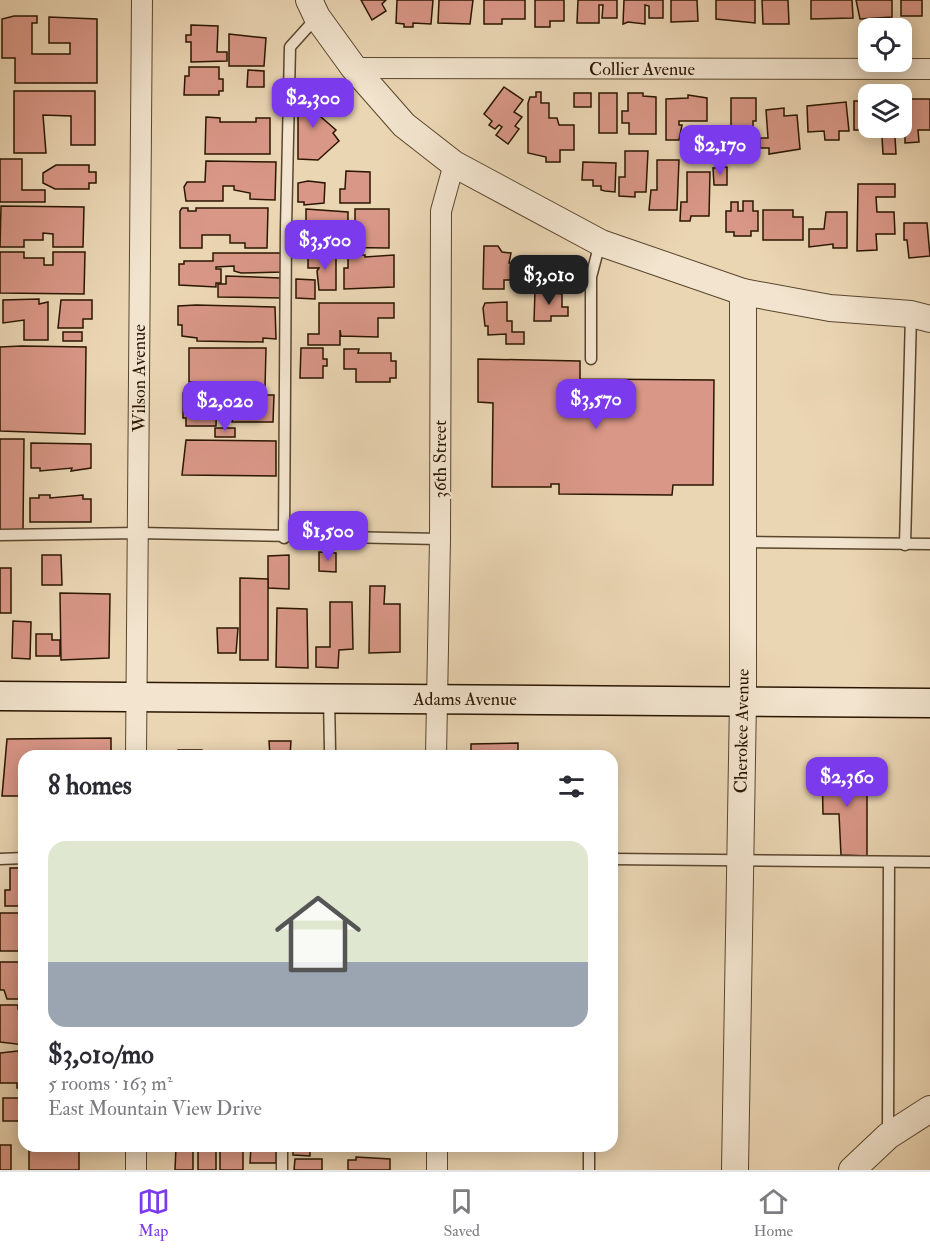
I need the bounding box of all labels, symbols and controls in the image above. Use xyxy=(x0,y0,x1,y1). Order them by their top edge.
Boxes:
map controls xyxy=(858,18,912,138)
button: locate xyxy=(858,18,912,72)
street label: Collier Avenue xyxy=(589,58,695,81)
pin: $2,300 xyxy=(264,78,362,129)
button: layers xyxy=(858,84,912,138)
text: $2,300 xyxy=(286,85,340,110)
pin: $2,170 xyxy=(671,125,769,176)
text: $2,170 xyxy=(694,132,746,157)
pin: $3,500 xyxy=(276,220,374,271)
text: $3,500 xyxy=(299,227,351,252)
pin: $3,010 xyxy=(500,255,598,306)
text: $3,010 xyxy=(523,262,575,287)
street label: Wilson Avenue xyxy=(128,324,151,433)
pin: $3,570 xyxy=(547,379,645,430)
pin: $2,020 xyxy=(176,381,274,432)
text: $3,570 xyxy=(570,386,622,411)
text: $2,020 xyxy=(197,388,253,413)
street label: 36th Street xyxy=(429,420,452,498)
pin: $1,500 xyxy=(279,511,377,562)
text: $1,500 xyxy=(302,518,354,543)
street label: Cherokee Avenue xyxy=(729,668,755,794)
street label: Adams Avenue xyxy=(412,688,517,711)
pin: $2,360 xyxy=(798,757,896,808)
text: $2,360 xyxy=(820,764,874,789)
text: 8 homes xyxy=(48,770,132,802)
icon: filters xyxy=(555,770,588,803)
icon: home xyxy=(264,880,372,988)
text: $3,010/mo xyxy=(48,1039,154,1071)
text: 5 rooms · 163 m² xyxy=(48,1071,173,1096)
text: East Mountain View Drive xyxy=(48,1096,262,1121)
tab: Map xyxy=(137,1185,170,1241)
tab: Saved xyxy=(443,1185,480,1241)
tab: Home xyxy=(754,1185,793,1241)

